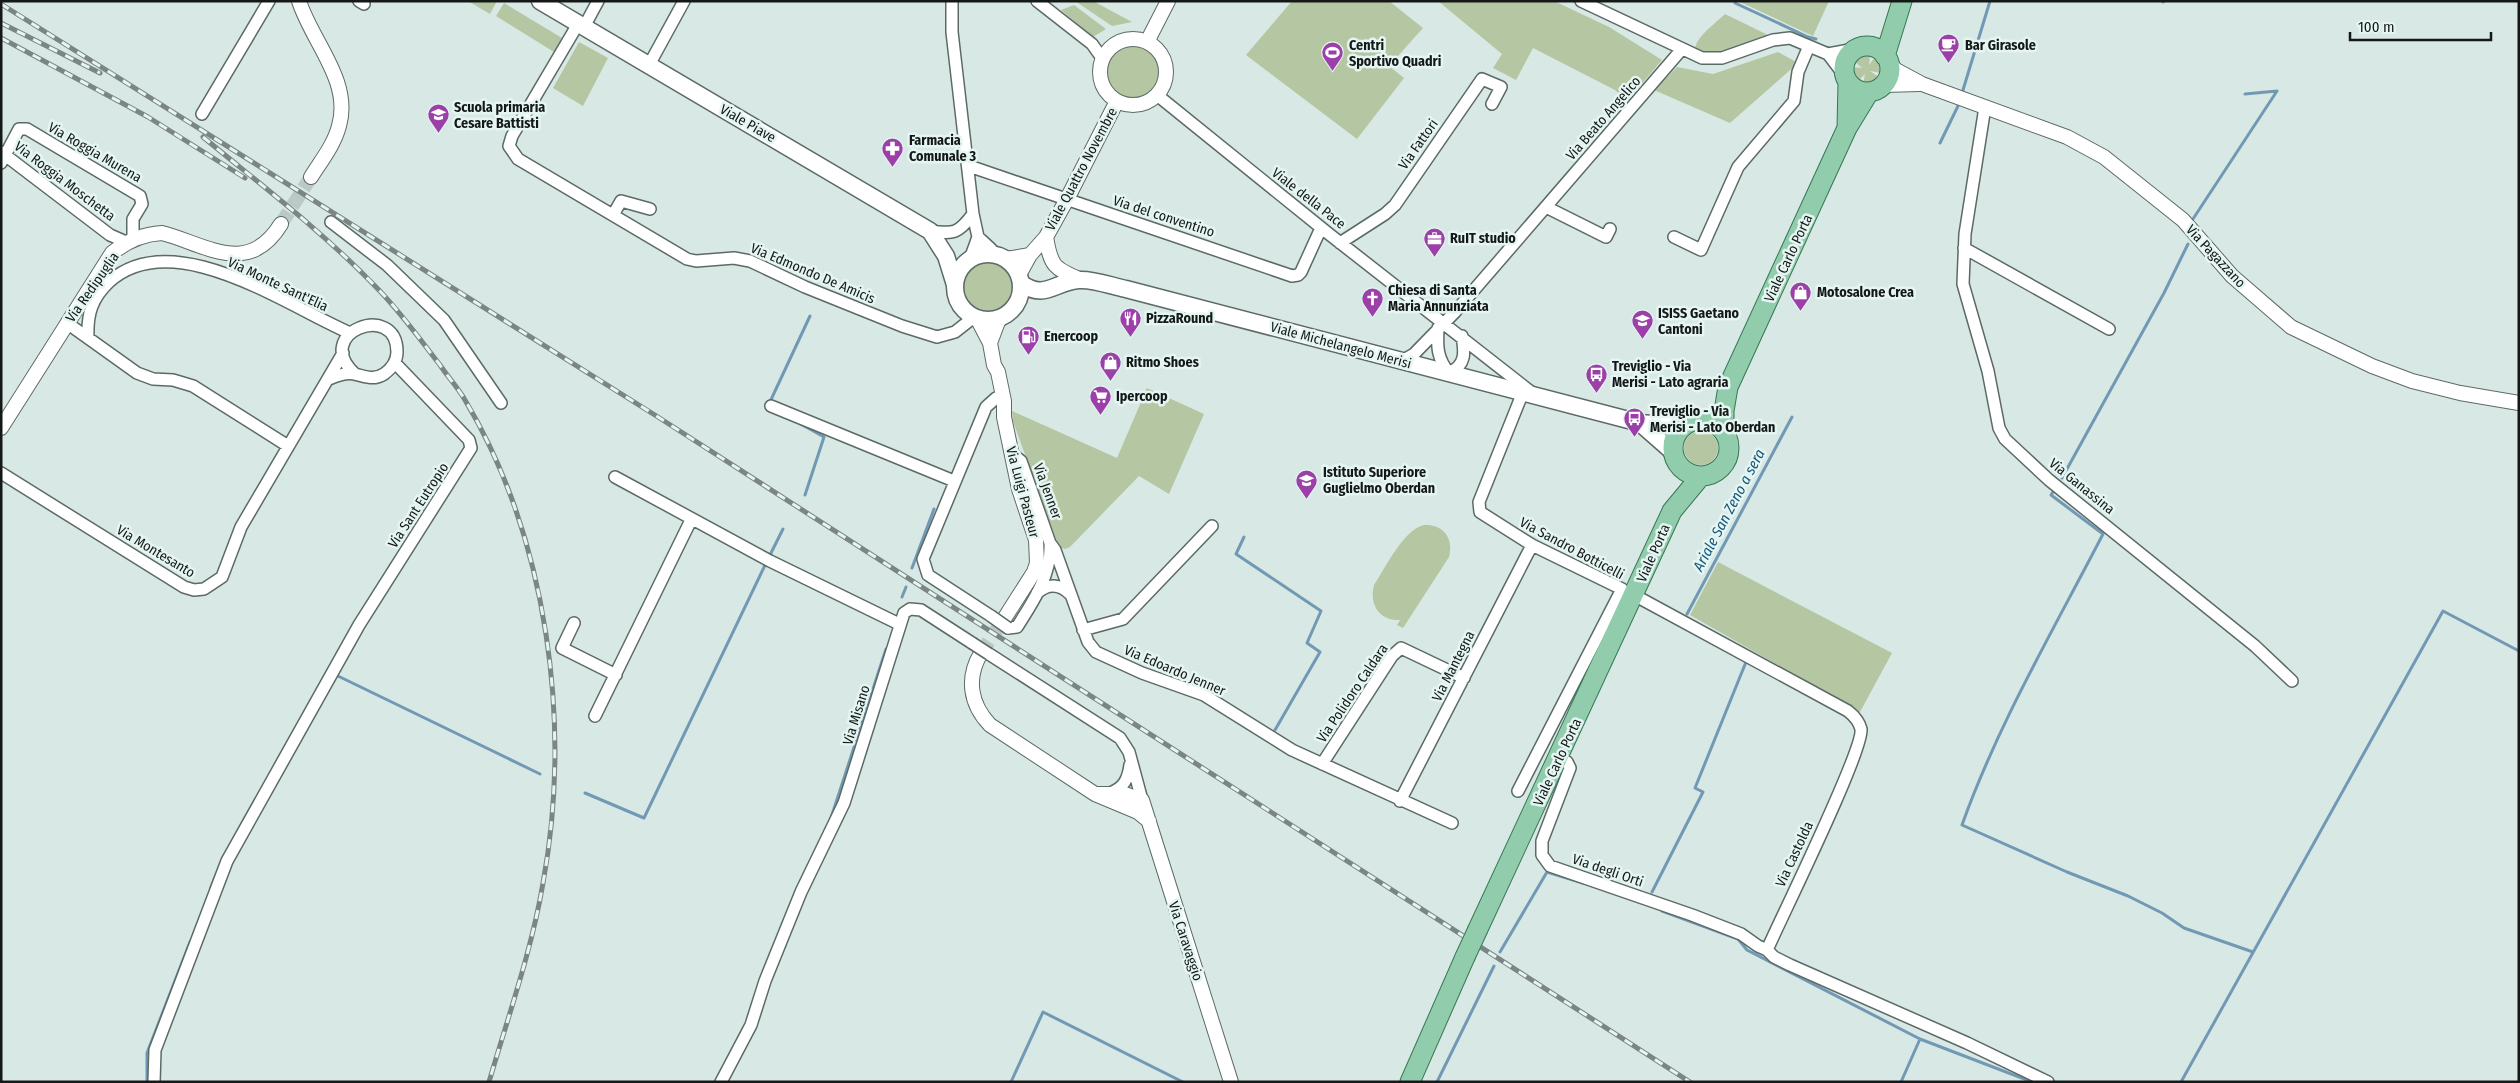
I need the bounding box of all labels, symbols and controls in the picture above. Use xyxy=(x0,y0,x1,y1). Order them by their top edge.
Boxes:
scale bar xyxy=(2350,10,2491,42)
text: 100 m xyxy=(2358,18,2395,36)
cafe icon: Bar Girasole xyxy=(1937,33,1961,64)
place label: Centri Sportivo Quadri xyxy=(1349,37,1442,70)
place label: Bar Girasole xyxy=(1965,37,2036,54)
sports icon: Centri Sportivo Quadri xyxy=(1321,41,1345,72)
street label: Via Beato Angelico xyxy=(1562,73,1644,164)
place label: Scuola primaria Cesare Battisti xyxy=(454,99,545,132)
street label: Viale Piave xyxy=(717,101,779,146)
school or university icon: Scuola primaria Cesare Battisti xyxy=(426,103,450,134)
street label: Viale Quattro Novembre xyxy=(1042,105,1121,234)
street label: Via Fattori xyxy=(1395,116,1442,173)
street label: Via Roggia Murena xyxy=(45,119,145,186)
place label: Farmacia Comunale 3 xyxy=(909,132,976,165)
pharmacy icon: Farmacia Comunale 3 xyxy=(881,136,905,167)
street label: Via Roggia Moschetta xyxy=(11,138,119,225)
street label: Viale della Pace xyxy=(1268,164,1349,233)
street label: Via del conventino xyxy=(1111,192,1217,241)
street label: Viale Carlo Porta xyxy=(1761,212,1816,305)
street label: Via Pagazzano xyxy=(2182,221,2249,291)
office icon: RuIT studio xyxy=(1422,226,1446,257)
place label: RuIT studio xyxy=(1450,230,1516,247)
street label: Via Edmondo De Amicis xyxy=(748,240,878,307)
street label: Via Redipuglia xyxy=(62,249,123,326)
street label: Via Monte Sant'Elia xyxy=(225,254,331,315)
shop icon: Motosalone Crea xyxy=(1789,280,1813,311)
place label: Chiesa di Santa Maria Annunziata xyxy=(1388,282,1489,315)
place label: Motosalone Crea xyxy=(1817,284,1914,301)
church icon: Chiesa di Santa Maria Annunziata xyxy=(1360,286,1384,317)
place label: ISISS Gaetano Cantoni xyxy=(1658,305,1739,338)
restaurant icon: PizzaRound xyxy=(1118,306,1142,337)
school or university icon: ISISS Gaetano Cantoni xyxy=(1630,309,1654,340)
place label: PizzaRound xyxy=(1146,310,1213,327)
street label: Viale Michelangelo Merisi xyxy=(1269,318,1413,372)
fuel station icon: Enercoop xyxy=(1016,324,1040,355)
place label: Enercoop xyxy=(1044,328,1098,345)
shop icon: Ritmo Shoes xyxy=(1098,350,1122,381)
place label: Ritmo Shoes xyxy=(1126,354,1199,371)
place label: Treviglio - Via Merisi - Lato agraria xyxy=(1612,358,1728,391)
bus stop icon: Treviglio - Via Merisi - Lato agraria xyxy=(1584,362,1608,393)
supermarket icon: Ipercoop xyxy=(1088,384,1112,415)
place label: Ipercoop xyxy=(1116,388,1168,405)
place label: Treviglio - Via Merisi - Lato Oberdan xyxy=(1650,403,1775,436)
bus stop icon: Treviglio - Via Merisi - Lato Oberdan xyxy=(1622,407,1646,438)
street label: Via Luigi Pasteur xyxy=(1002,445,1043,540)
water label: Ariale San Zeno a sera xyxy=(1689,446,1769,575)
street label: Via Ganassina xyxy=(2045,455,2118,518)
street label: Via Sant Eutropio xyxy=(385,459,452,551)
street label: Via Jenner xyxy=(1030,461,1065,521)
place label: Istituto Superiore Guglielmo Oberdan xyxy=(1323,464,1435,497)
school or university icon: Istituto Superiore Guglielmo Oberdan xyxy=(1295,468,1319,499)
street label: Via Sandro Botticelli xyxy=(1517,514,1627,583)
street label: Via Montesanto xyxy=(113,521,198,582)
street label: Viale Porta xyxy=(1633,521,1674,585)
street label: Via Mantegna xyxy=(1428,628,1479,704)
street label: Via Edoardo Jenner xyxy=(1121,641,1228,700)
street label: Via Polidoro Caldara xyxy=(1313,641,1392,746)
street label: Via Misano xyxy=(839,683,874,747)
street label: Viale Carlo Porta xyxy=(1530,716,1585,809)
street label: Via Castolda xyxy=(1772,819,1817,890)
street label: Via degli Orti xyxy=(1570,850,1646,891)
street label: Via Caravaggio xyxy=(1165,899,1206,983)

